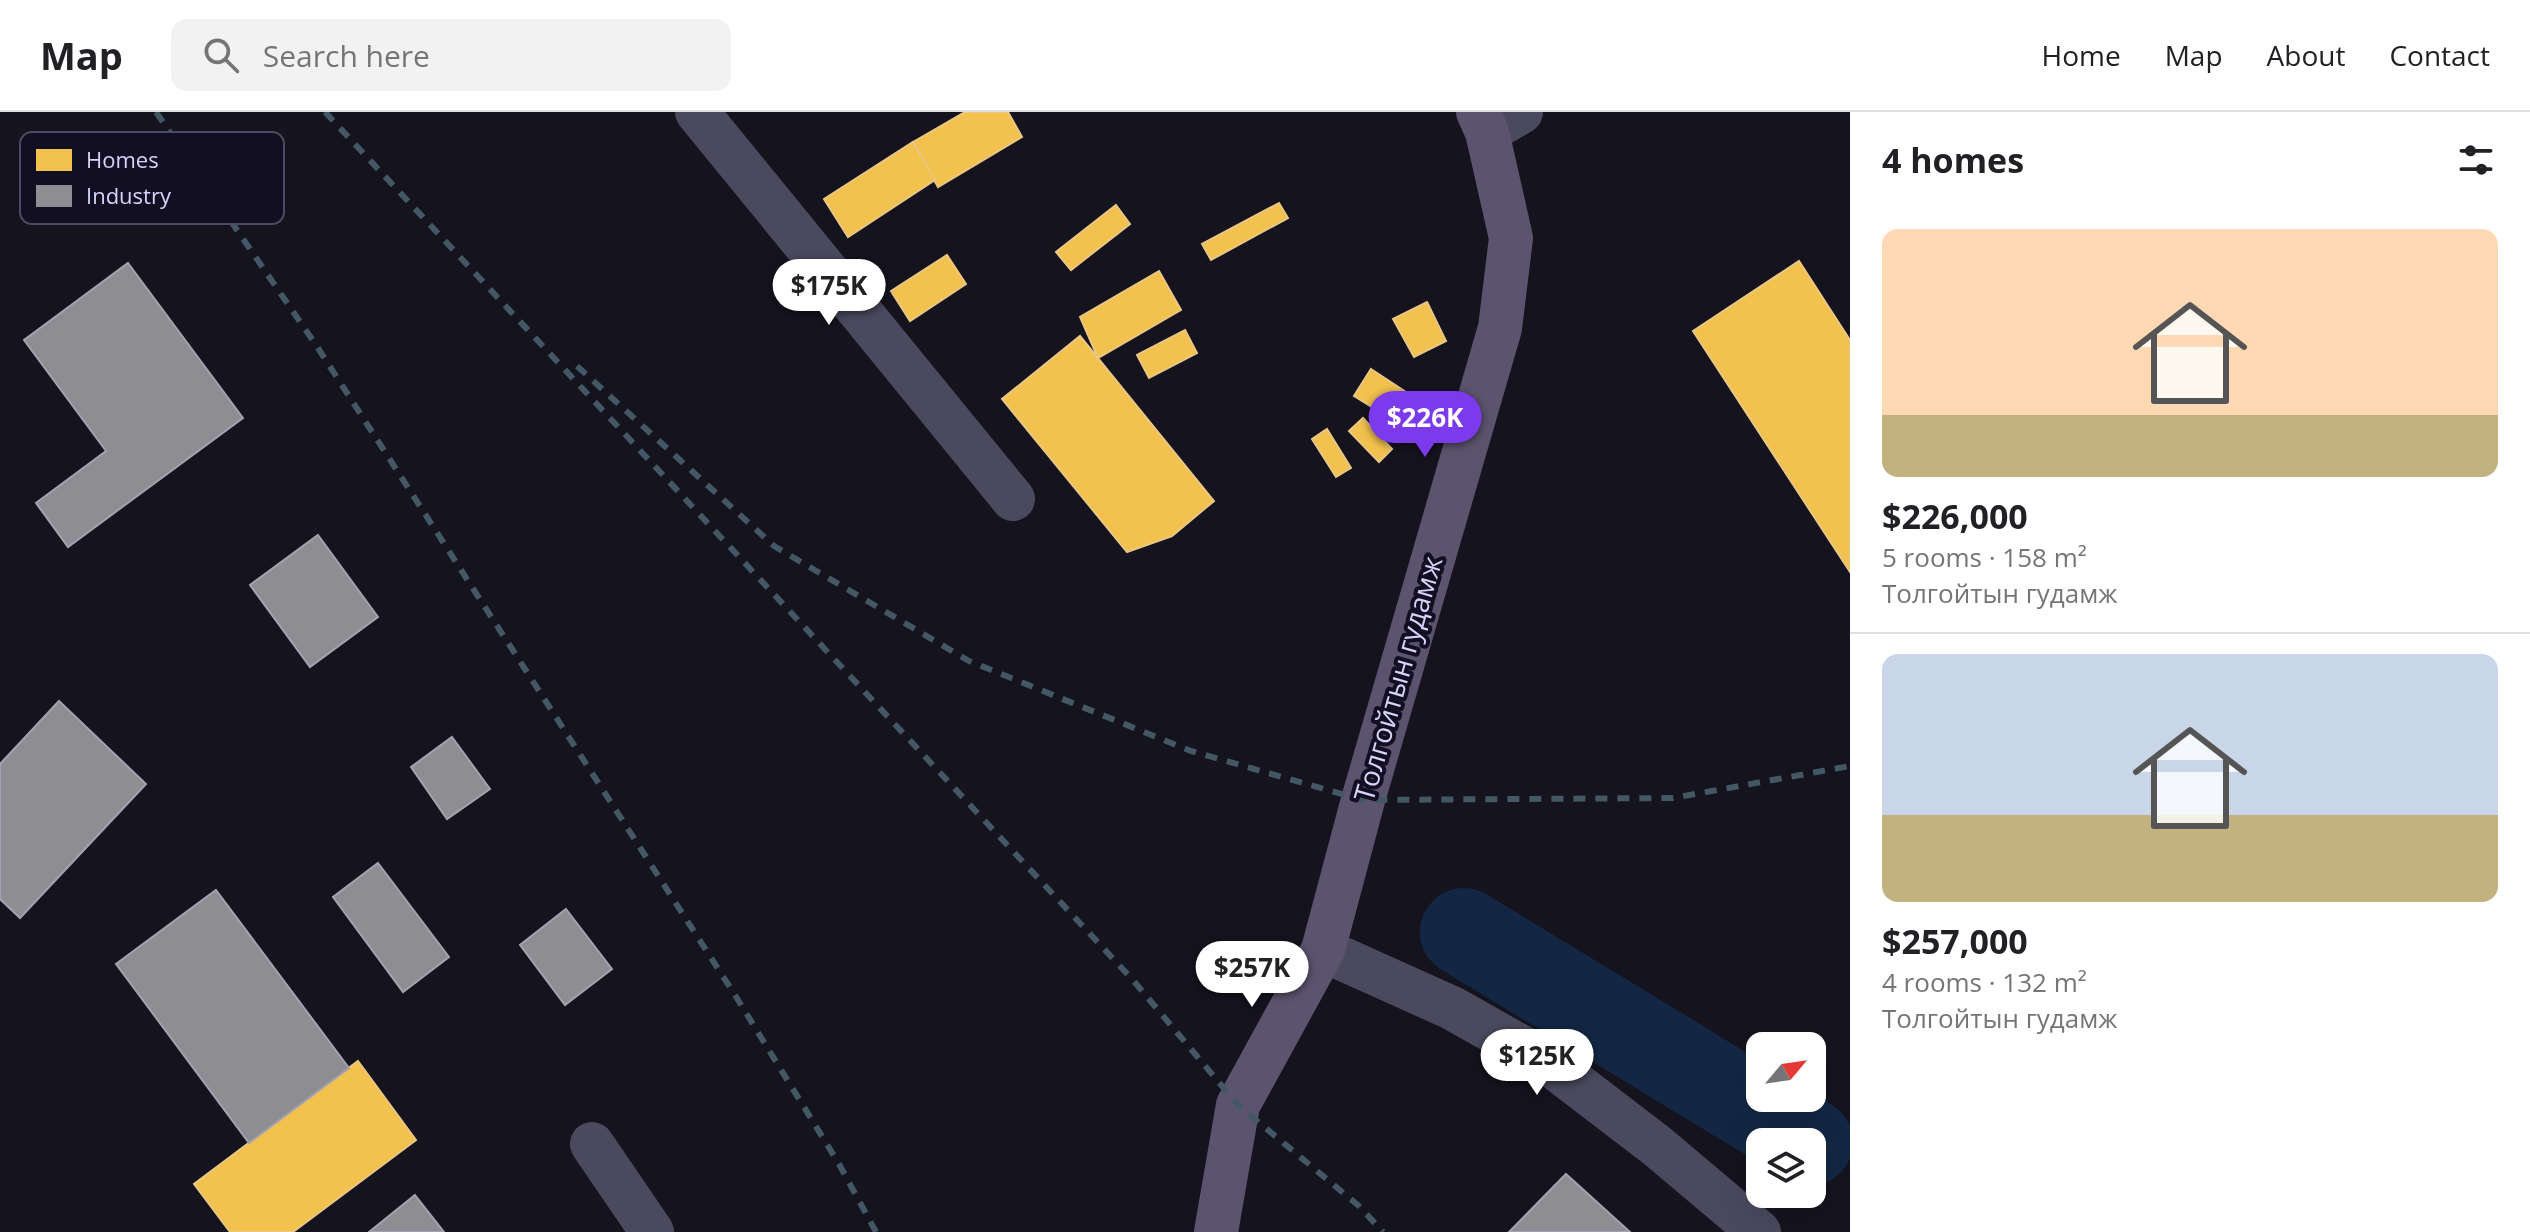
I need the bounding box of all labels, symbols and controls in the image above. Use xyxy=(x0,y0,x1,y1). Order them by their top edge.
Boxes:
search box xyxy=(171,19,731,91)
text: Map xyxy=(40,29,123,81)
icon: search xyxy=(199,33,243,77)
text: Search here xyxy=(263,35,430,76)
text: Home xyxy=(2042,36,2121,74)
text: Map xyxy=(2165,36,2223,74)
text: About xyxy=(2267,36,2345,74)
text: Contact xyxy=(2389,36,2490,74)
legend xyxy=(20,132,284,224)
text: 4 homes xyxy=(1882,137,2024,183)
icon: filters xyxy=(2454,138,2498,182)
text: Homes xyxy=(86,144,159,174)
text: Industry xyxy=(86,180,172,210)
pin: $175K xyxy=(773,259,885,327)
text: $175K xyxy=(791,267,867,303)
icon: home xyxy=(2118,281,2262,425)
pin: $226K xyxy=(1369,391,1481,459)
text: $226K xyxy=(1387,399,1463,435)
text: $226,000 xyxy=(1882,493,2028,539)
text: 5 rooms · 158 m² xyxy=(1882,539,2087,575)
street label: Толгойтын гудамж xyxy=(1344,551,1450,806)
text: Толгойтын гудамж xyxy=(1882,575,2117,611)
icon: home xyxy=(2118,706,2262,850)
text: $257,000 xyxy=(1882,918,2028,964)
pin: $257K xyxy=(1196,941,1308,1009)
text: $257K xyxy=(1214,949,1290,985)
text: 4 rooms · 132 m² xyxy=(1882,964,2087,1000)
text: Толгойтын гудамж xyxy=(1882,1000,2117,1036)
pin: $125K xyxy=(1481,1029,1593,1097)
north arrow xyxy=(1746,1032,1826,1112)
map controls xyxy=(1746,1032,1826,1208)
text: $125K xyxy=(1499,1037,1575,1073)
button: layers xyxy=(1746,1128,1826,1208)

